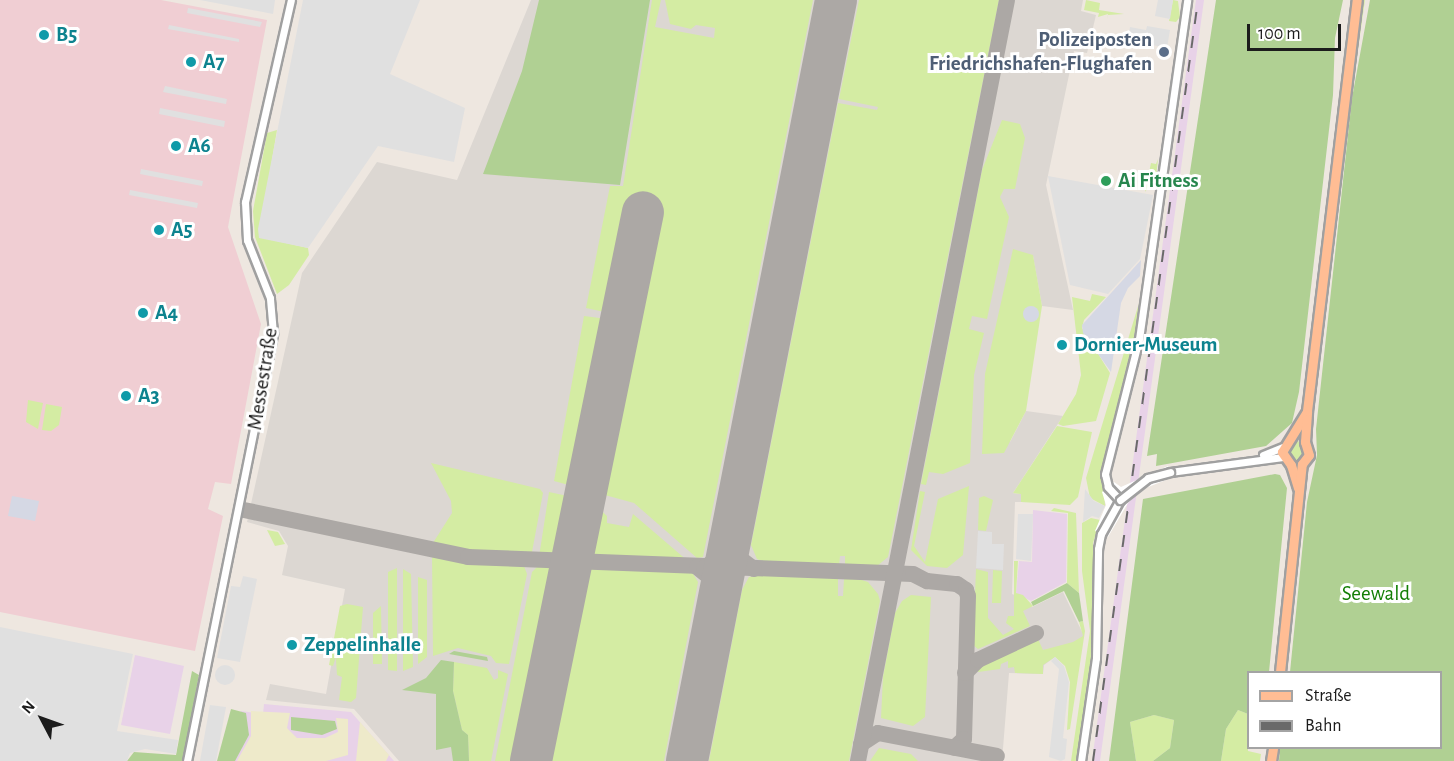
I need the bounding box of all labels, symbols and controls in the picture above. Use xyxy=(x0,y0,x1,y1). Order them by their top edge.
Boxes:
scale bar xyxy=(1250,12,1344,50)
place label: B5 xyxy=(56,22,77,48)
text: 100 m xyxy=(1258,25,1301,43)
place label: Polizeiposten Friedrichshafen-Flughafen xyxy=(929,27,1152,77)
marker: B5 xyxy=(37,28,51,42)
marker: Polizeiposten Friedrichshafen-Flughafen xyxy=(1157,45,1171,59)
place label: A7 xyxy=(203,49,225,75)
marker: A7 xyxy=(184,55,198,69)
place label: A6 xyxy=(188,133,211,159)
marker: A6 xyxy=(169,139,183,153)
place label: Ai Fitness xyxy=(1118,168,1199,194)
marker: Ai Fitness xyxy=(1099,174,1113,188)
place label: A5 xyxy=(171,217,193,243)
marker: A5 xyxy=(152,223,166,237)
place label: A4 xyxy=(155,300,178,326)
marker: A4 xyxy=(136,306,150,320)
street label: Messestraße xyxy=(242,326,284,432)
place label: Dornier-Museum xyxy=(1074,332,1217,358)
marker: Dornier-Museum xyxy=(1055,338,1069,352)
place label: A3 xyxy=(138,383,160,409)
marker: A3 xyxy=(119,389,133,403)
park label: Seewald xyxy=(1342,581,1410,607)
place label: Zeppelinhalle xyxy=(304,632,421,658)
marker: Zeppelinhalle xyxy=(285,638,299,652)
legend xyxy=(1247,671,1442,749)
text: Straße xyxy=(1305,687,1351,705)
north arrow xyxy=(12,689,72,749)
text: N xyxy=(19,698,38,717)
text: Bahn xyxy=(1305,717,1341,735)

